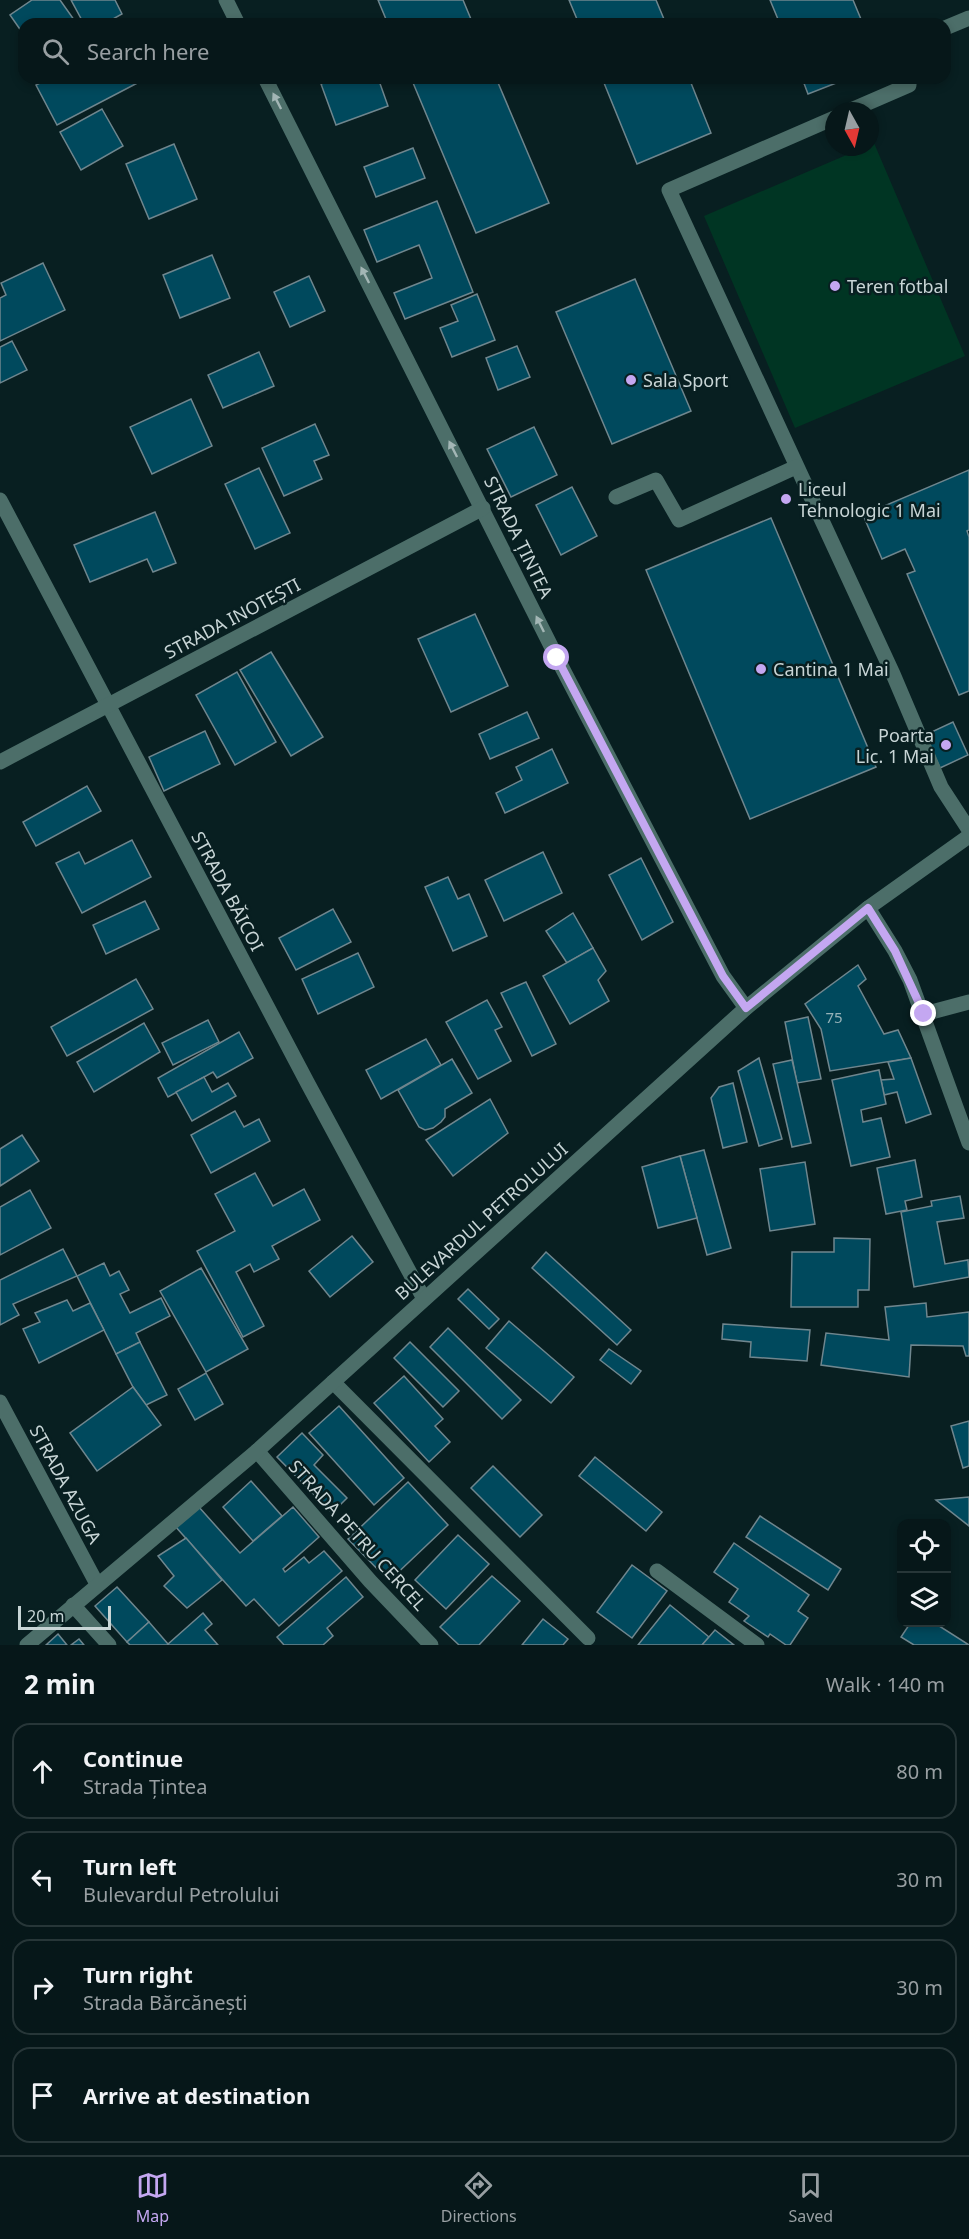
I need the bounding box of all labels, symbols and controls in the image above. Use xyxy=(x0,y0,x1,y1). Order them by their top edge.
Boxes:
search box xyxy=(18,18,951,84)
icon: search xyxy=(39,35,72,68)
text: Search here xyxy=(87,36,209,66)
one-way arrow xyxy=(272,93,282,110)
north arrow xyxy=(825,102,879,156)
one-way arrow xyxy=(360,267,370,284)
place label: Teren fotbal xyxy=(847,274,948,298)
marker: Teren fotbal xyxy=(828,279,842,293)
place label: Sala Sport xyxy=(643,368,729,392)
marker: Sala Sport xyxy=(624,373,638,387)
one-way arrow xyxy=(448,441,458,458)
street label: STRADA ȚINTEA xyxy=(479,472,559,602)
place label: Liceul Tehnologic 1 Mai xyxy=(798,477,941,522)
marker: Liceul Tehnologic 1 Mai xyxy=(779,492,793,506)
street label: STRADA INOTEȘTI xyxy=(160,572,304,664)
one-way arrow xyxy=(535,615,545,632)
route start xyxy=(543,644,569,670)
place label: Cantina 1 Mai xyxy=(773,657,889,681)
marker: Cantina 1 Mai xyxy=(754,662,768,676)
place label: Poarta Lic. 1 Mai xyxy=(856,723,934,768)
marker: Poarta Lic. 1 Mai xyxy=(939,738,953,752)
street label: STRADA BĂICOI xyxy=(186,827,270,955)
route end xyxy=(910,1000,936,1026)
house number: 75 xyxy=(825,1007,843,1027)
street label: BULEVARDUL PETROLULUI xyxy=(390,1137,572,1305)
street label: STRADA AZUGA xyxy=(25,1420,108,1548)
street label: STRADA PETRU CERCEL xyxy=(284,1455,432,1615)
map controls xyxy=(897,1519,951,1627)
button: locate xyxy=(897,1519,951,1573)
button: layers xyxy=(897,1573,951,1627)
scale bar xyxy=(18,1603,111,1630)
text: 20 m xyxy=(27,1605,64,1627)
text: 2 min xyxy=(24,1666,96,1702)
text: Walk · 140 m xyxy=(826,1671,945,1698)
text: Continue xyxy=(83,1743,183,1773)
icon: ahead xyxy=(26,1755,59,1788)
text: 80 m xyxy=(896,1758,943,1785)
text: Strada Țintea xyxy=(83,1773,207,1800)
text: Turn left xyxy=(83,1851,177,1881)
icon: left xyxy=(26,1863,59,1896)
text: 30 m xyxy=(896,1866,943,1893)
text: Bulevardul Petrolului xyxy=(83,1881,279,1908)
text: Turn right xyxy=(83,1959,193,1989)
icon: right xyxy=(26,1971,59,2004)
text: 30 m xyxy=(896,1974,943,2001)
text: Strada Bărcănești xyxy=(83,1989,248,2016)
icon: arrive xyxy=(26,2079,59,2112)
text: Arrive at destination xyxy=(83,2080,310,2110)
tab: Map xyxy=(136,2169,169,2227)
tab: Directions xyxy=(441,2169,517,2227)
tab: Saved xyxy=(788,2169,833,2227)

